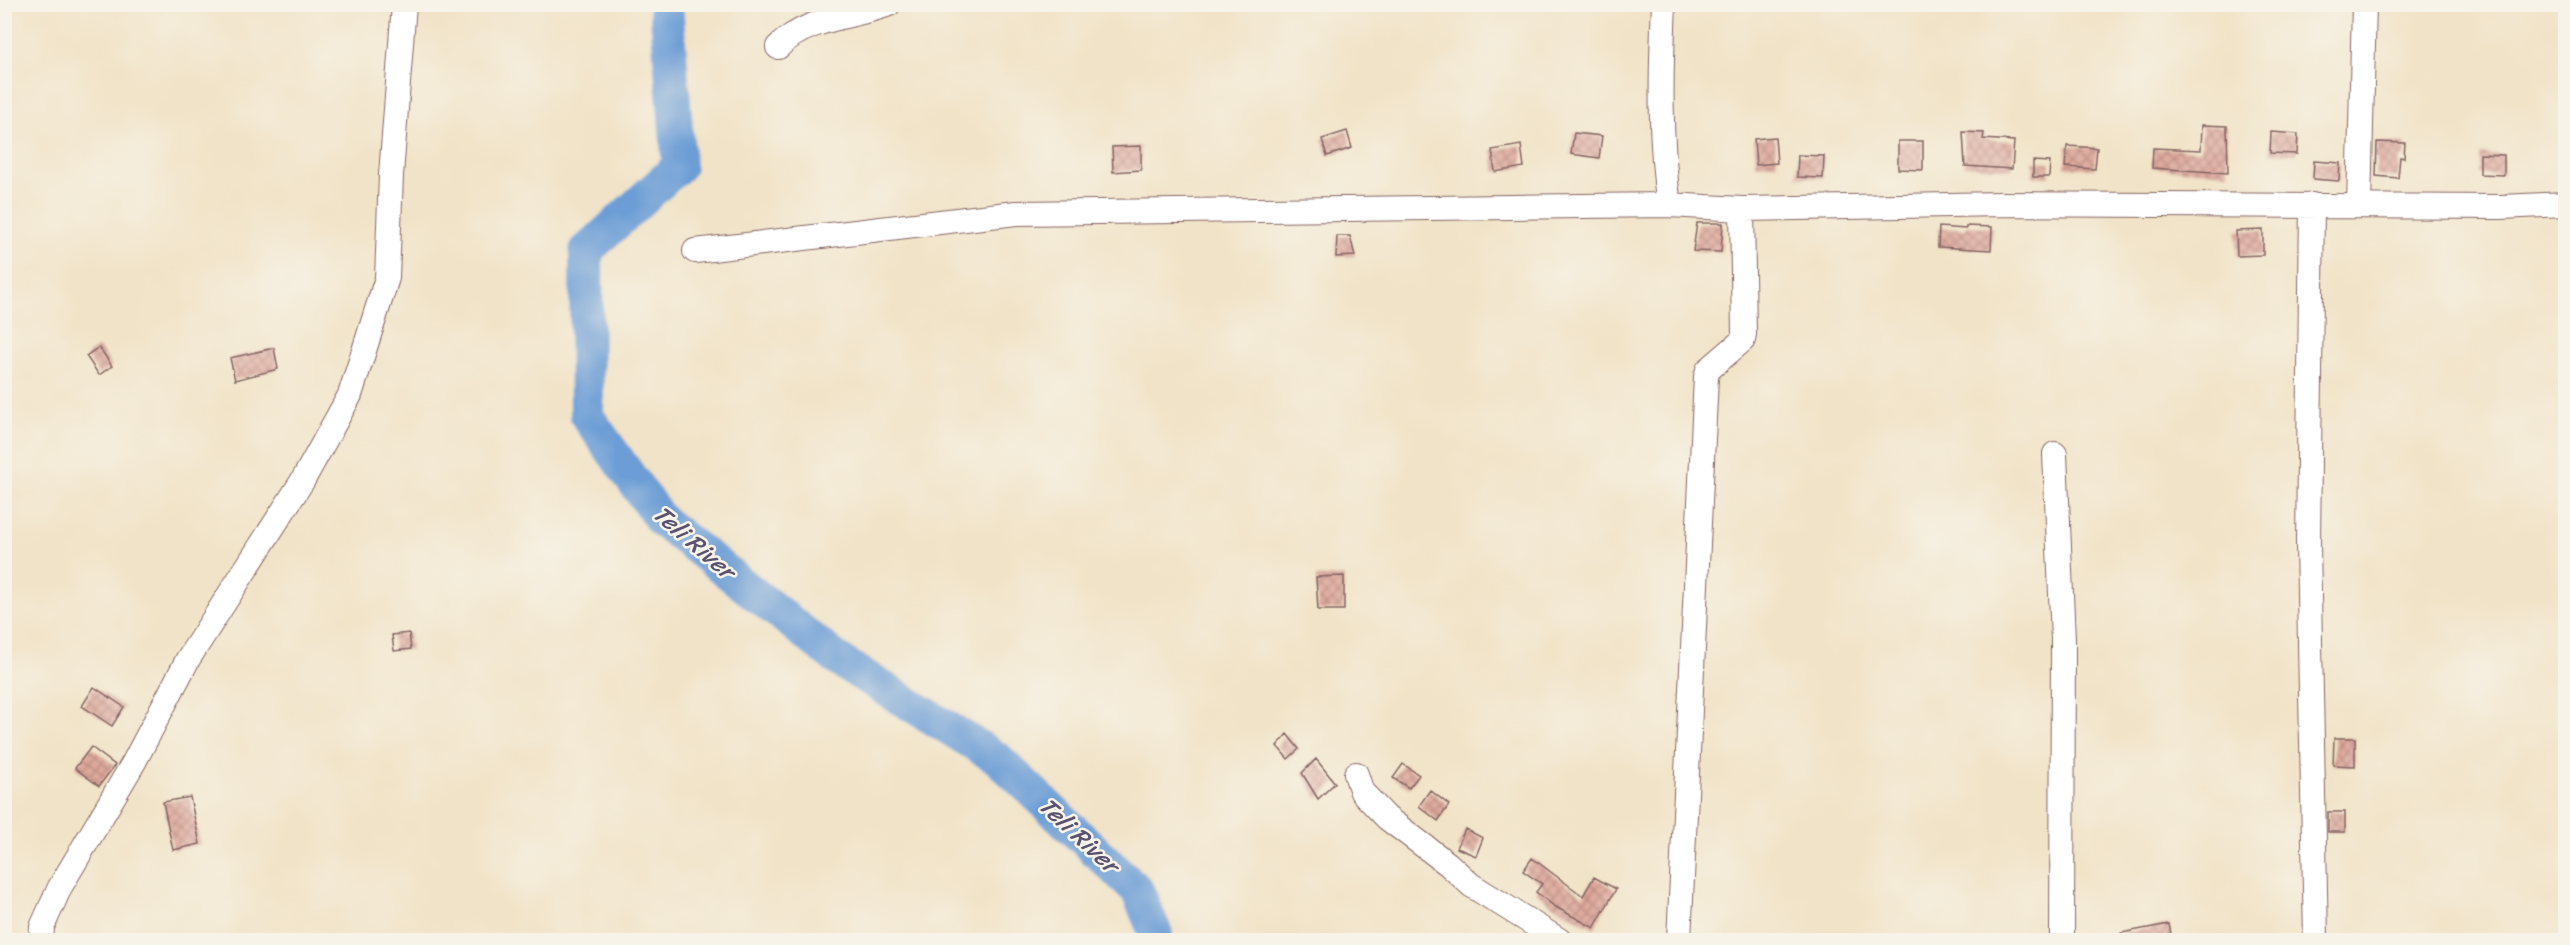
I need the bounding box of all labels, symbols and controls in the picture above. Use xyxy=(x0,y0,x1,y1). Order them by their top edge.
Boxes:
water label: Teli River xyxy=(643,494,748,593)
water label: Teli River xyxy=(1029,786,1132,887)

